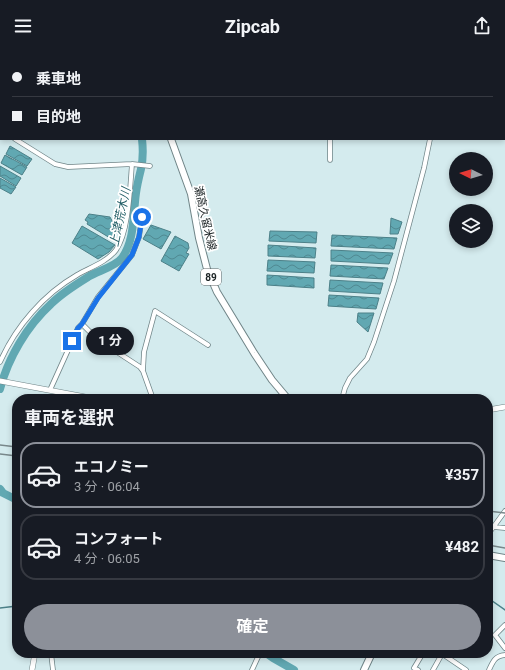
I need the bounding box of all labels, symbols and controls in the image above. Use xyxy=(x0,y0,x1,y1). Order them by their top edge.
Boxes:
icon: menu xyxy=(12,15,34,37)
icon: share xyxy=(471,15,493,37)
text: Zipcab xyxy=(225,16,280,37)
text: 乗車地 xyxy=(36,70,81,88)
text: 目的地 xyxy=(36,108,81,126)
north arrow xyxy=(449,152,493,196)
map controls xyxy=(449,152,493,248)
water label: 上津荒木川 xyxy=(107,184,133,248)
street label: 瀬高久留米線 xyxy=(191,184,219,252)
button: layers xyxy=(449,204,493,248)
route start xyxy=(133,208,151,226)
road number: 89 xyxy=(201,269,221,285)
callout: 1 分 xyxy=(86,327,134,355)
route end xyxy=(63,332,81,350)
text: 1 分 xyxy=(98,333,122,348)
text: 車両を選択 xyxy=(24,407,114,428)
icon: car xyxy=(26,457,62,493)
text: エコノミー xyxy=(74,458,149,476)
text: ¥357 xyxy=(445,466,479,484)
text: 3 分 · 06:04 xyxy=(74,479,140,494)
icon: car xyxy=(26,529,62,565)
text: コンフォート xyxy=(74,530,164,548)
text: ¥482 xyxy=(445,538,479,556)
text: 4 分 · 06:05 xyxy=(74,551,140,566)
button: 確定 xyxy=(24,604,481,650)

